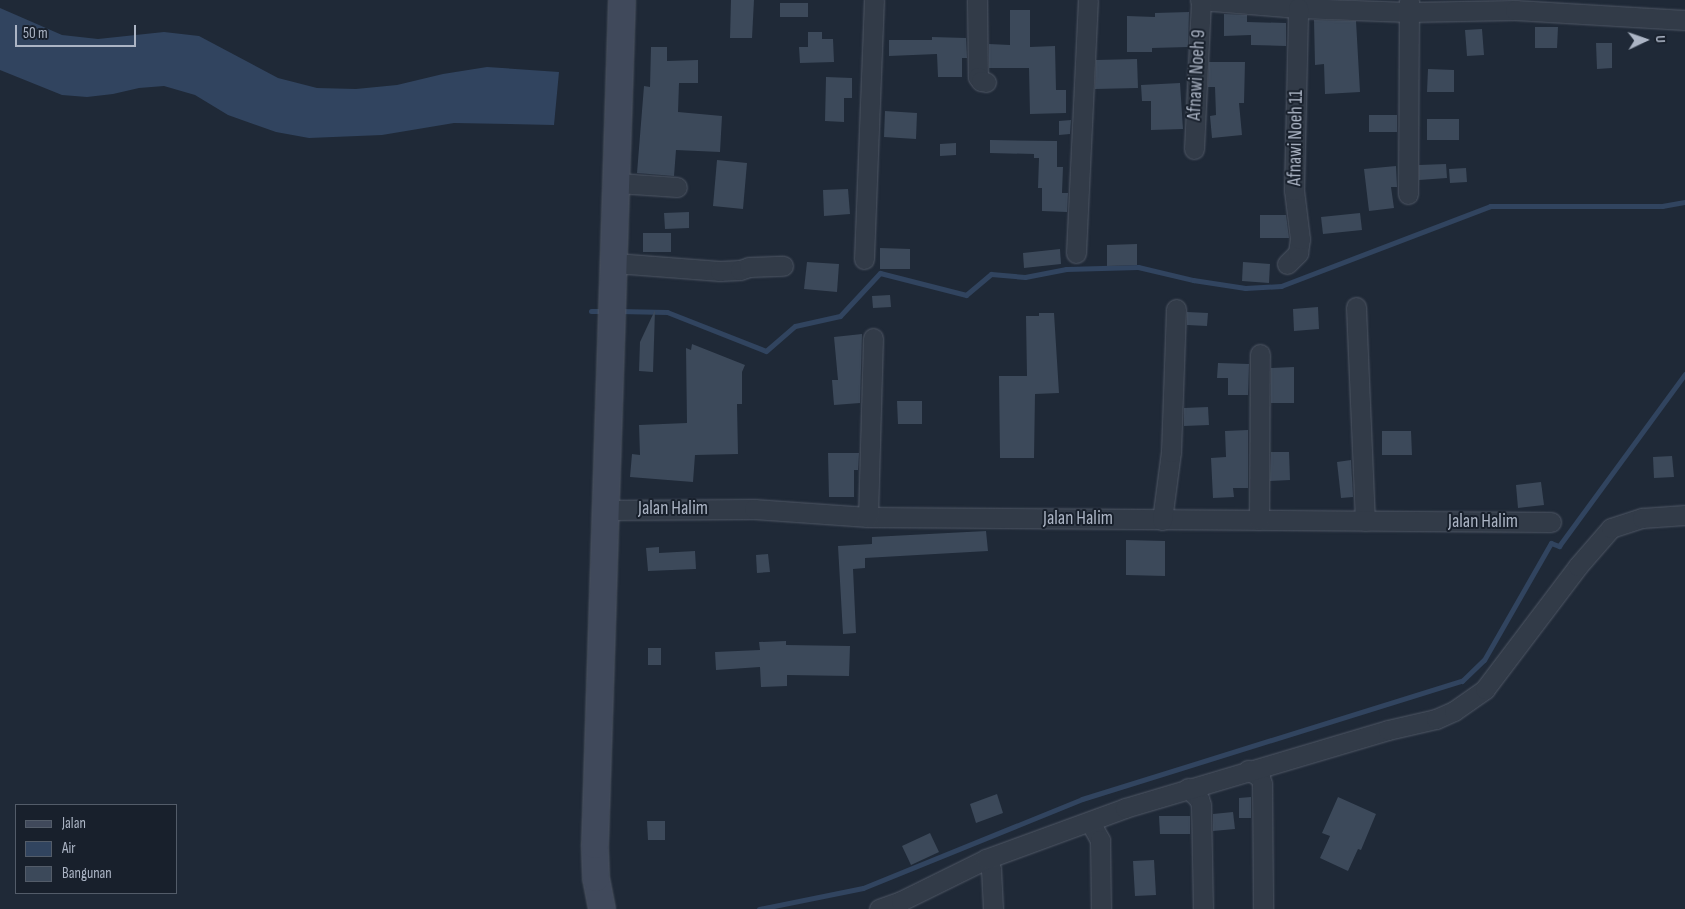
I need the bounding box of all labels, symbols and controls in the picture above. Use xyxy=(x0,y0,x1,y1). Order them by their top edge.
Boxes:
scale bar xyxy=(18,15,139,47)
north arrow xyxy=(1620,15,1670,65)
text: 50 m xyxy=(23,24,48,43)
street label: Afnawi Noeh 9 xyxy=(1183,29,1211,121)
text: U xyxy=(1652,35,1669,43)
street label: Afnawi Noeh 11 xyxy=(1284,90,1308,186)
street label: Jalan Halim xyxy=(638,498,708,520)
street label: Jalan Halim xyxy=(1043,508,1113,530)
street label: Jalan Halim xyxy=(1448,511,1518,533)
legend xyxy=(15,804,178,894)
text: Jalan xyxy=(62,814,86,833)
text: Air xyxy=(62,839,76,858)
text: Bangunan xyxy=(62,864,112,883)

